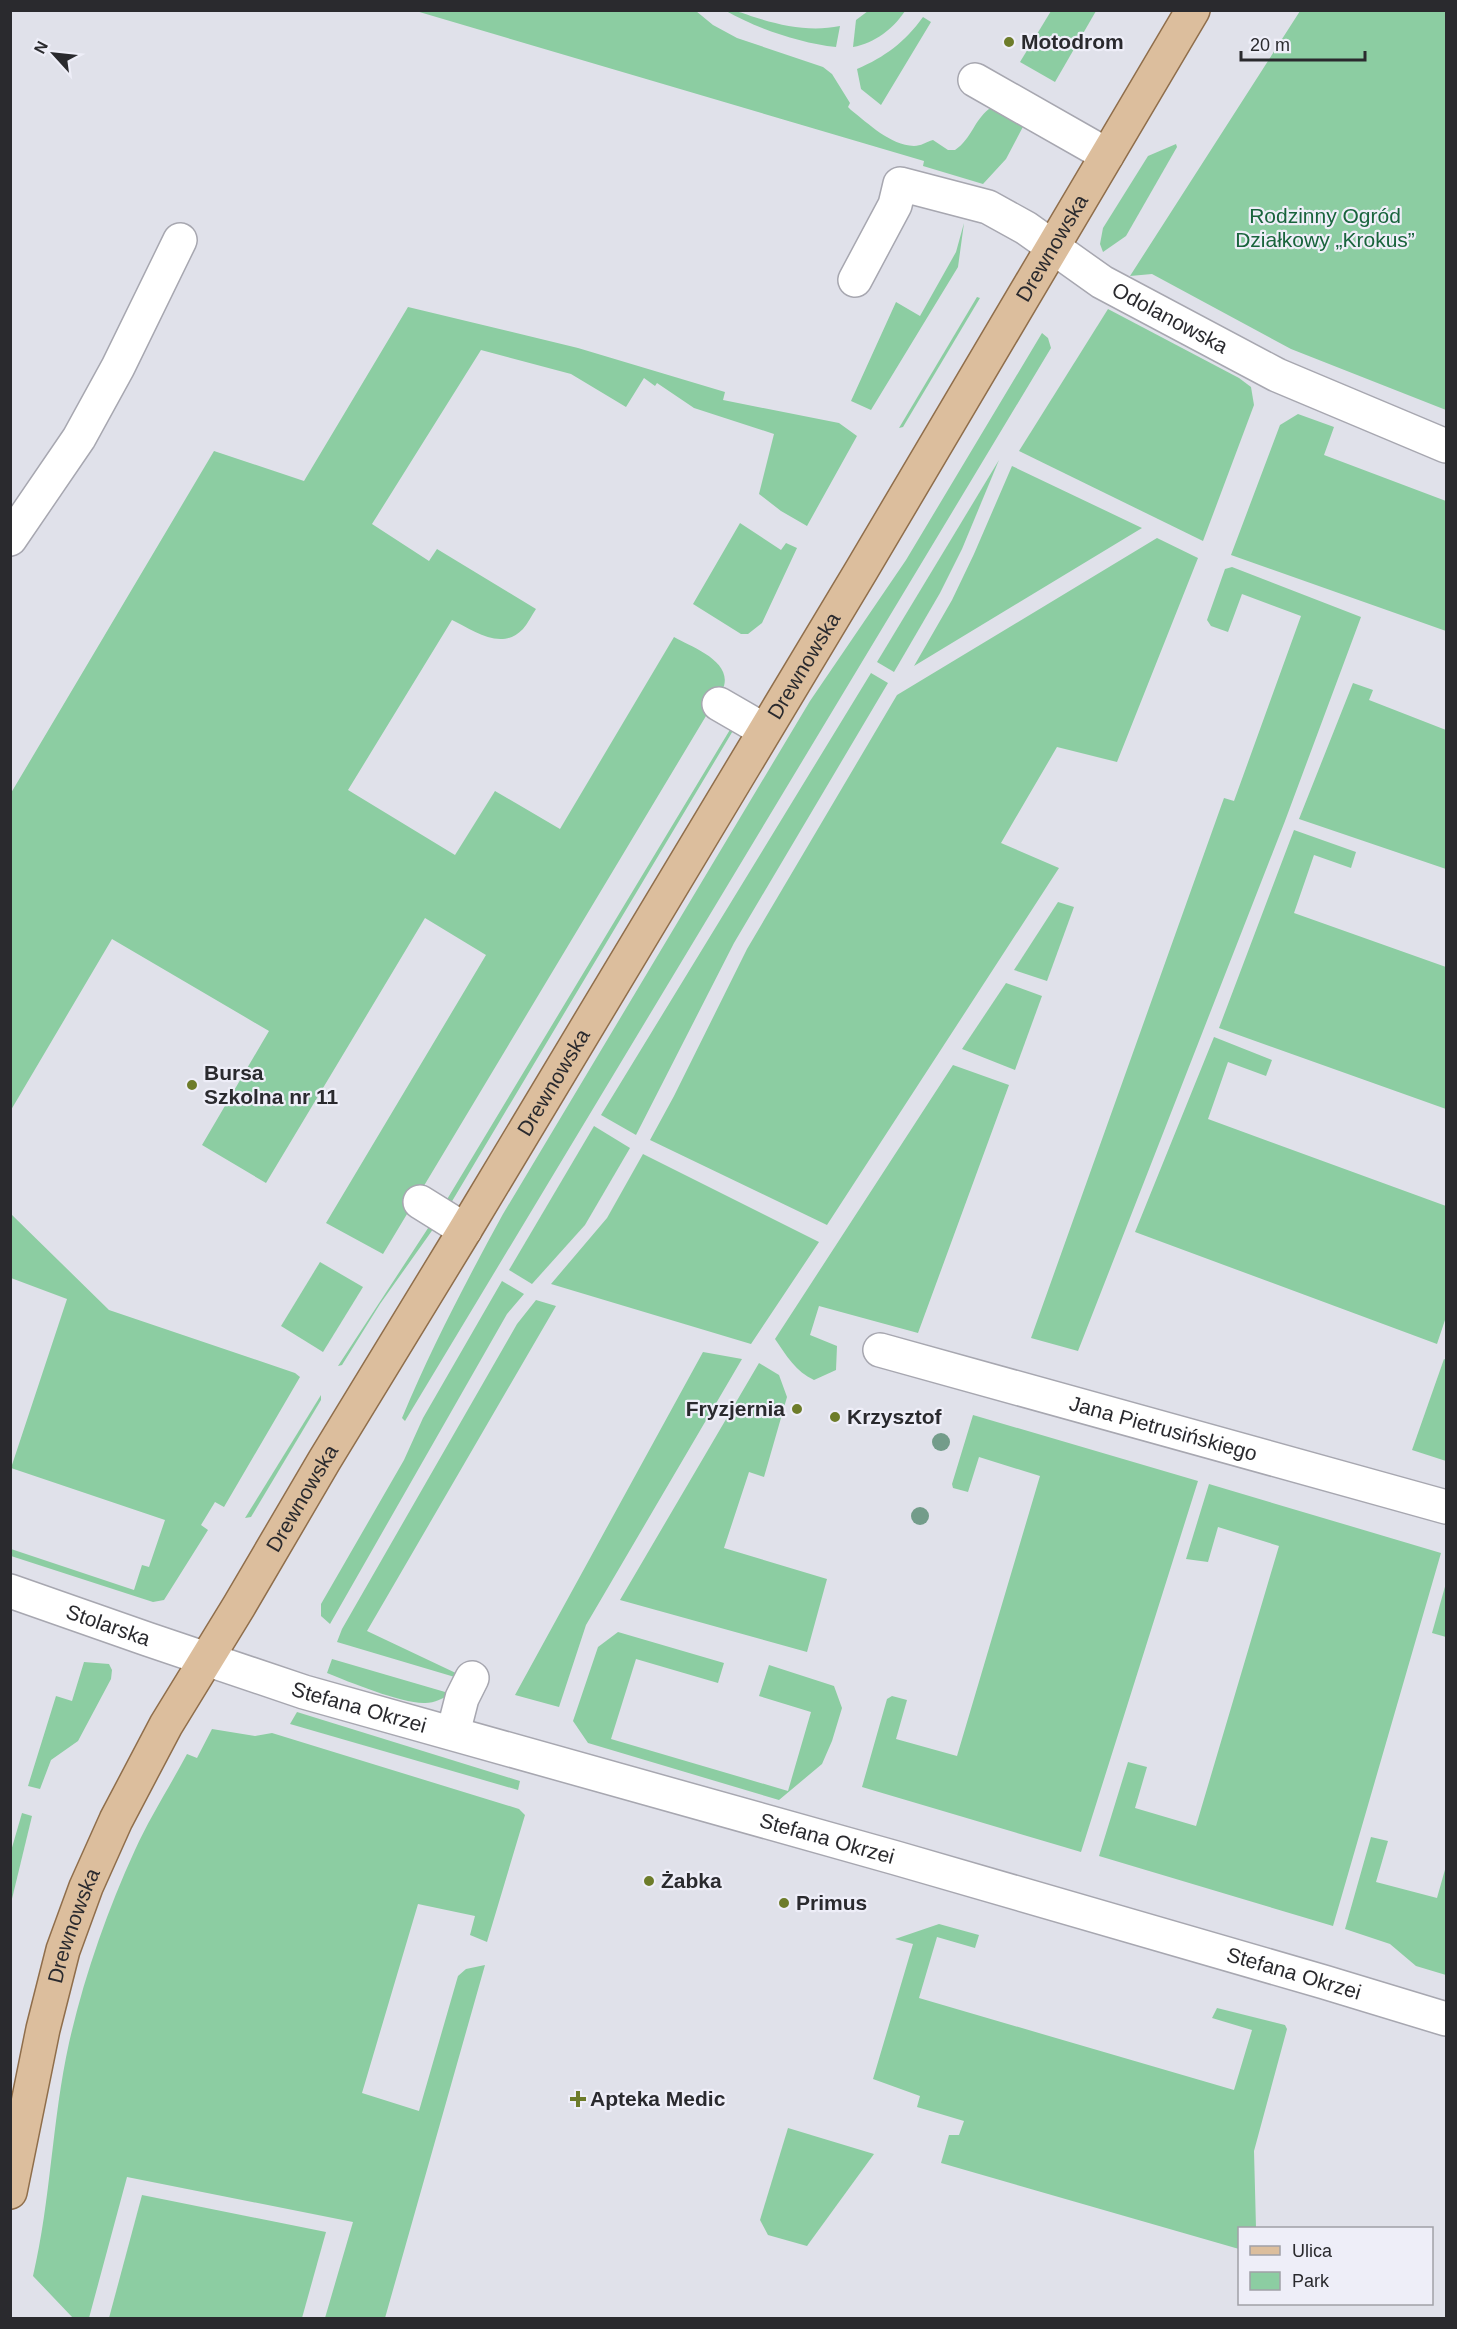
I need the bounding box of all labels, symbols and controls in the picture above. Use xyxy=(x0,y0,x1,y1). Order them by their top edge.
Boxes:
north arrow xyxy=(24,24,84,84)
scale bar xyxy=(1241,24,1366,62)
place label: Motodrom xyxy=(1021,30,1124,53)
marker: Motodrom xyxy=(1002,35,1016,49)
text: 20 m xyxy=(1250,35,1290,55)
text: N xyxy=(31,38,51,56)
street label: Drewnowska xyxy=(1011,190,1092,305)
park label: Rodzinny Ogród Działkowy „Krokus” xyxy=(1235,204,1415,251)
street label: Odolanowska xyxy=(1108,278,1232,358)
street label: Drewnowska xyxy=(763,608,845,723)
street label: Drewnowska xyxy=(512,1025,594,1140)
place label: Bursa Szkolna nr 11 xyxy=(204,1061,339,1108)
marker: Bursa Szkolna nr 11 xyxy=(185,1078,199,1092)
street label: Jana Pietrusińskiego xyxy=(1067,1391,1260,1465)
place label: Fryzjernia xyxy=(686,1397,785,1420)
marker: Fryzjernia xyxy=(790,1402,804,1416)
place label: Krzysztof xyxy=(847,1405,943,1428)
marker: Krzysztof xyxy=(828,1410,842,1424)
street label: Drewnowska xyxy=(261,1440,342,1556)
street label: Stolarska xyxy=(63,1600,154,1650)
street label: Stefana Okrzei xyxy=(289,1677,429,1737)
street label: Stefana Okrzei xyxy=(757,1808,897,1868)
street label: Drewnowska xyxy=(43,1864,104,1986)
place label: Żabka xyxy=(661,1869,722,1892)
marker: Żabka xyxy=(642,1874,656,1888)
place label: Primus xyxy=(796,1891,867,1914)
marker: Primus xyxy=(777,1896,791,1910)
street label: Stefana Okrzei xyxy=(1224,1942,1364,2004)
place label: Apteka Medic xyxy=(590,2087,726,2110)
marker: Apteka Medic xyxy=(571,2092,585,2106)
legend xyxy=(1238,2227,1433,2305)
text: Ulica xyxy=(1292,2241,1333,2261)
text: Park xyxy=(1292,2271,1330,2291)

